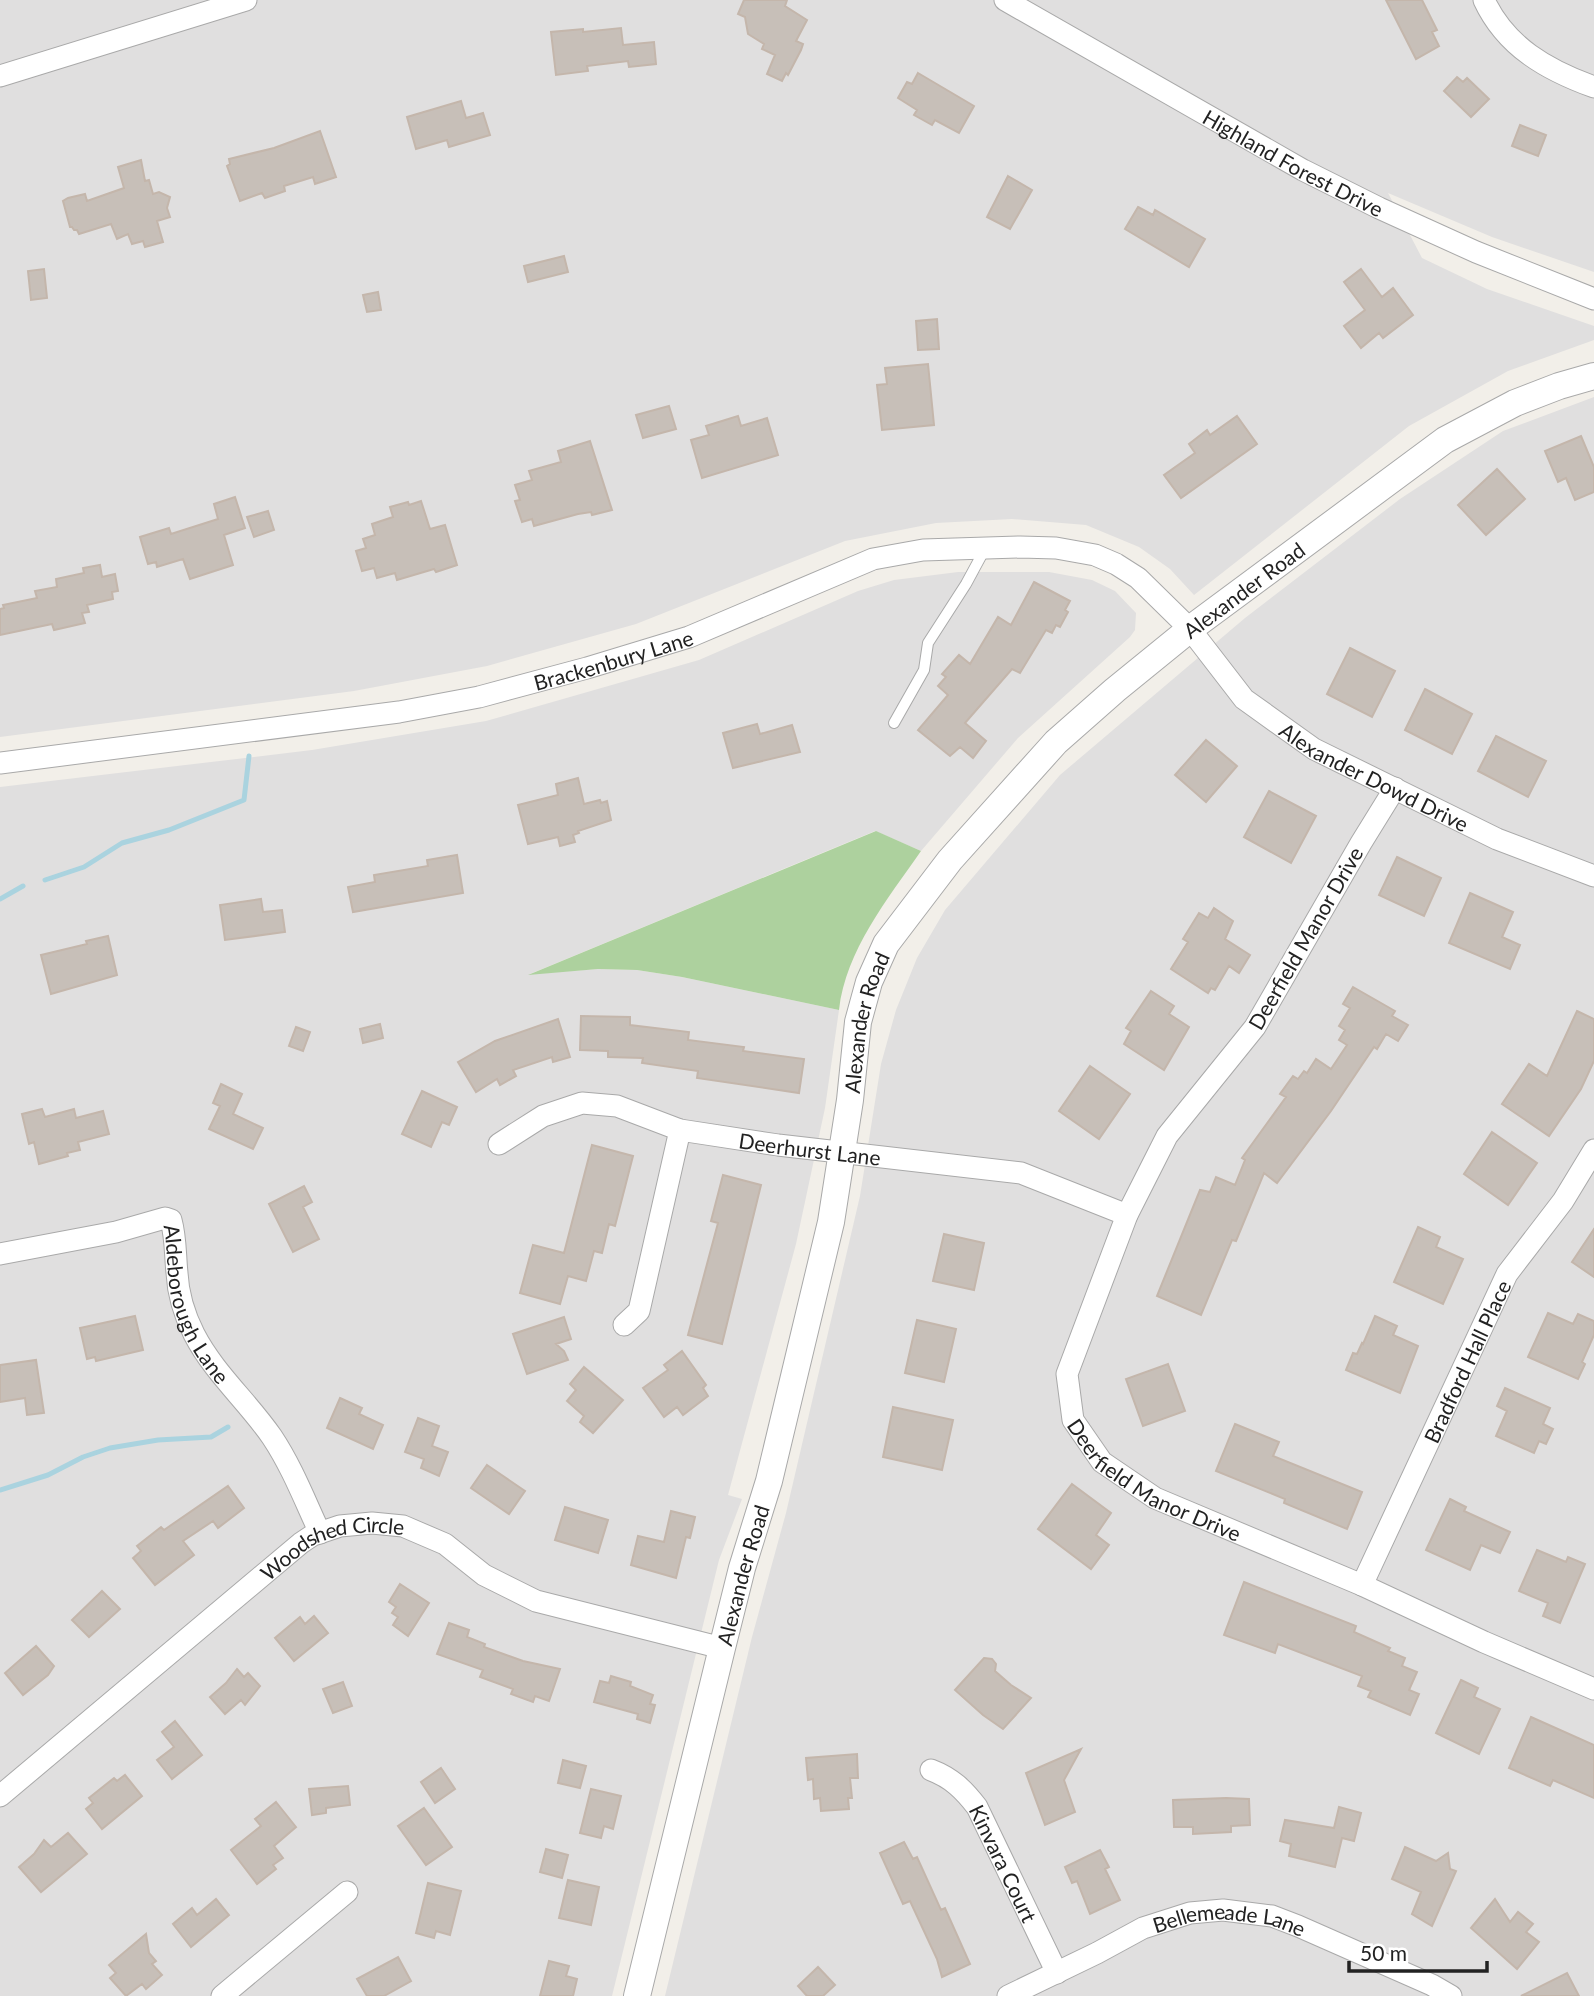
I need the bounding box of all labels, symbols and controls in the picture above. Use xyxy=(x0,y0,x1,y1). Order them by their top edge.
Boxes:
street label: Highland Forest Drive xyxy=(1199,103,1388,221)
street label: Alexander Road xyxy=(1178,536,1309,643)
street label: Brackenbury Lane xyxy=(531,624,696,694)
street label: Alexander Dowd Drive xyxy=(1276,717,1473,836)
street label: Deerfield Manor Drive xyxy=(1242,842,1368,1034)
street label: Alexander Road xyxy=(838,948,893,1094)
street label: Deerhurst Lane xyxy=(737,1127,882,1169)
street label: Aldeborough Lane xyxy=(160,1222,235,1388)
street label: Bradford Hall Place xyxy=(1418,1276,1515,1447)
street label: Deerfield Manor Drive xyxy=(1063,1413,1245,1545)
street label: Alexander Road xyxy=(711,1502,773,1648)
street label: Woodshed Circle xyxy=(255,1510,406,1585)
street label: Kinvara Court xyxy=(965,1800,1043,1926)
street label: Bellemeade Lane xyxy=(1149,1897,1310,1940)
scale bar xyxy=(1349,1930,1487,1974)
text: 50 m xyxy=(1360,1940,1407,1965)

